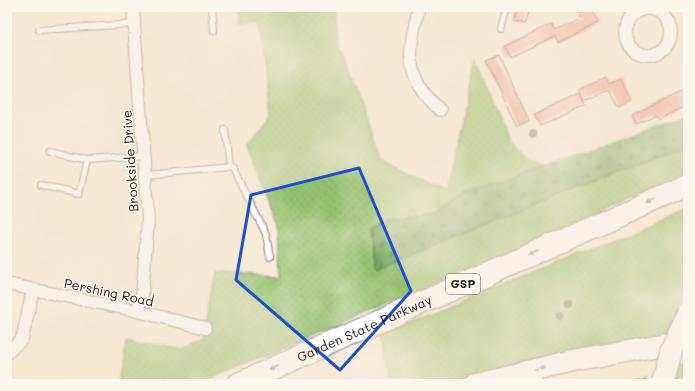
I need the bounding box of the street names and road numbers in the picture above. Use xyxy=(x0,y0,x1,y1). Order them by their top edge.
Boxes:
street label: Brookside Drive xyxy=(117,110,142,213)
street label: Pershing Road xyxy=(63,274,156,309)
road number: GSP xyxy=(446,274,480,294)
street label: Garden State Parkway xyxy=(294,290,434,365)

